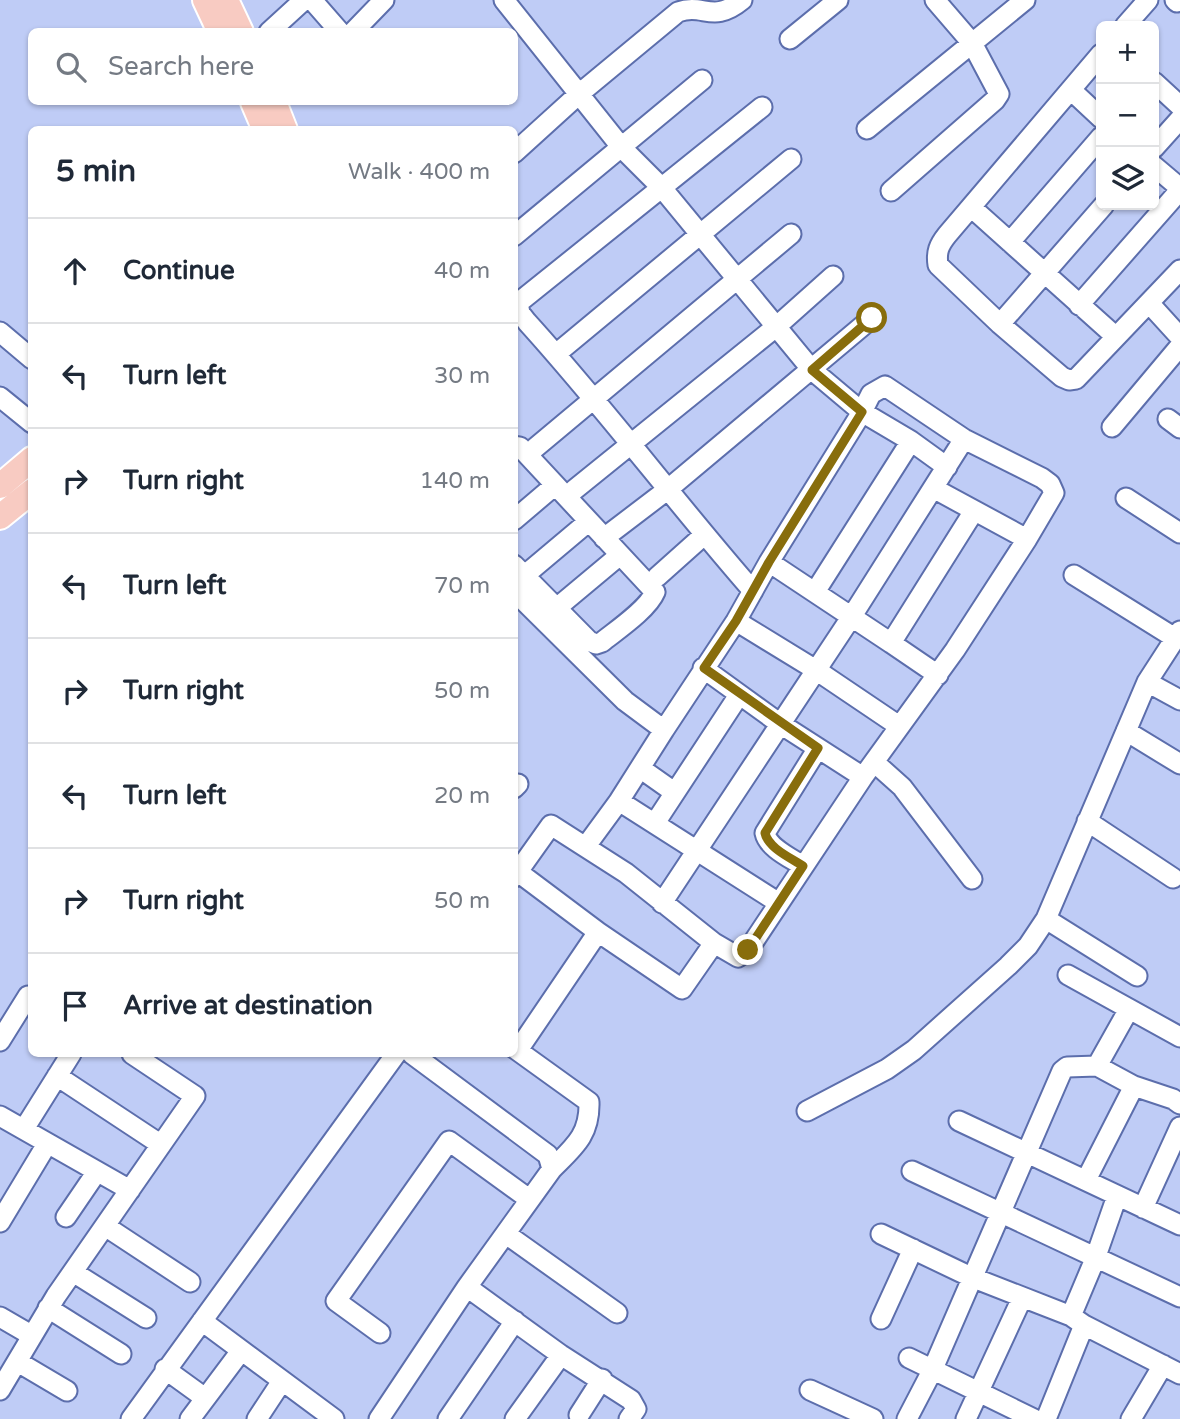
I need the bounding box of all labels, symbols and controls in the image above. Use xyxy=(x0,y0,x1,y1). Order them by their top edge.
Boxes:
map controls xyxy=(1096,21,1159,210)
button: + xyxy=(1096,21,1159,84)
search box xyxy=(28,28,518,105)
icon: search xyxy=(52,48,90,86)
text: Search here xyxy=(108,51,254,82)
button: − xyxy=(1096,84,1159,147)
button: layers xyxy=(1096,147,1159,210)
text: 5 min xyxy=(56,153,136,190)
text: Walk · 400 m xyxy=(348,158,490,186)
icon: ahead xyxy=(56,252,94,290)
text: Continue xyxy=(123,255,235,286)
text: 40 m xyxy=(434,257,490,285)
route start xyxy=(856,302,887,333)
icon: left xyxy=(56,357,94,395)
text: Turn left xyxy=(123,360,226,391)
text: 30 m xyxy=(434,362,490,390)
icon: right xyxy=(56,462,94,500)
text: Turn right xyxy=(123,465,244,496)
text: 140 m xyxy=(420,467,490,495)
icon: left xyxy=(56,567,94,605)
text: Turn left xyxy=(123,570,226,601)
text: 70 m xyxy=(434,572,490,600)
icon: right xyxy=(56,672,94,710)
text: Turn right xyxy=(123,675,244,706)
text: 50 m xyxy=(434,677,490,705)
icon: left xyxy=(56,777,94,815)
text: Turn left xyxy=(123,780,226,811)
text: 20 m xyxy=(434,782,490,810)
icon: right xyxy=(56,882,94,920)
text: Turn right xyxy=(123,885,244,916)
text: 50 m xyxy=(434,887,490,915)
route end xyxy=(732,934,763,965)
icon: arrive xyxy=(56,987,94,1025)
text: Arrive at destination xyxy=(123,990,373,1021)

